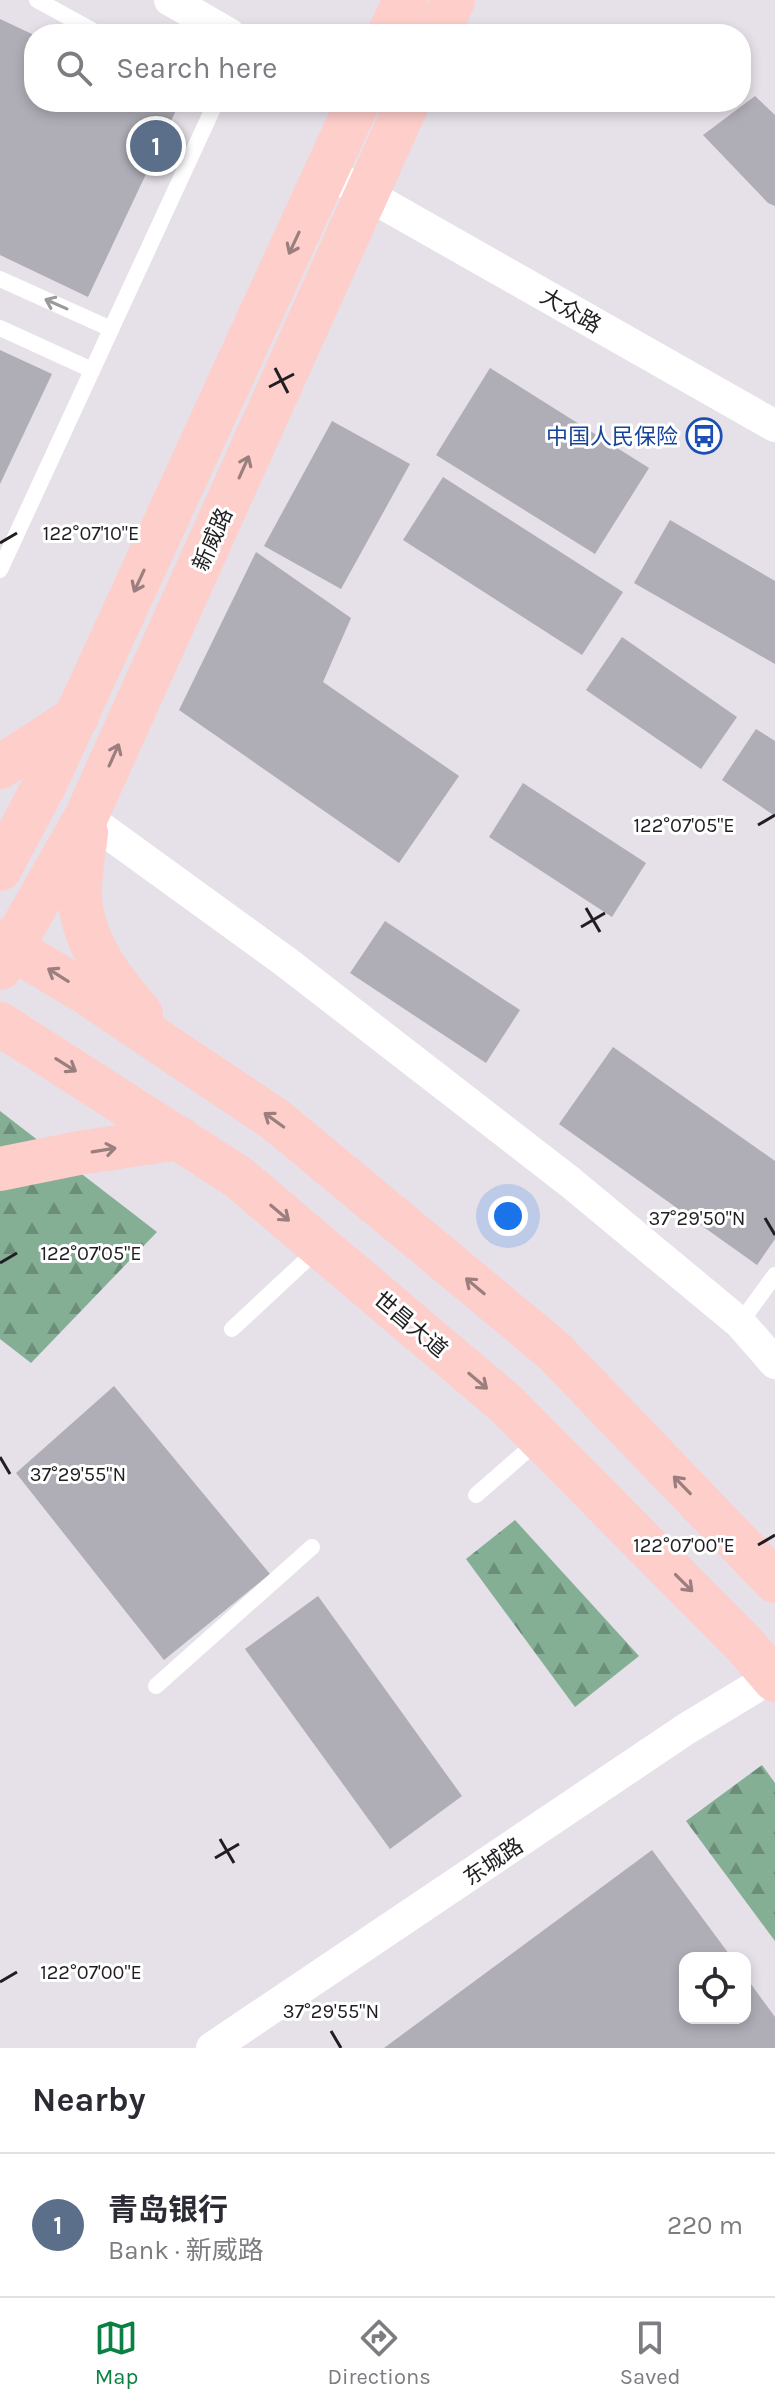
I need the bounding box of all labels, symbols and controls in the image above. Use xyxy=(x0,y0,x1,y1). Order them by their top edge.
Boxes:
search box xyxy=(24,24,751,112)
icon: search xyxy=(52,46,96,90)
text: Search here xyxy=(116,50,277,86)
pin: 1 xyxy=(130,116,182,176)
one-way arrow xyxy=(286,230,301,254)
street label: 大众路 xyxy=(535,283,606,339)
one-way arrow xyxy=(44,296,68,311)
bus stop icon: 中国人民保险 xyxy=(685,417,723,455)
place label: 中国人民保险 xyxy=(546,424,678,450)
one-way arrow xyxy=(238,455,253,480)
street label: 新威路 xyxy=(188,504,238,575)
text: 122°07'10"E xyxy=(43,522,139,545)
one-way arrow xyxy=(131,568,146,592)
one-way arrow xyxy=(108,743,123,768)
text: 122°07'05"E xyxy=(633,814,735,837)
one-way arrow xyxy=(48,967,70,984)
one-way arrow xyxy=(54,1058,77,1074)
one-way arrow xyxy=(264,1112,286,1128)
one-way arrow xyxy=(91,1142,116,1157)
your location xyxy=(488,1196,528,1236)
one-way arrow xyxy=(269,1203,290,1221)
text: 37°29'50"N xyxy=(649,1207,745,1230)
text: 122°07'05"E xyxy=(40,1242,142,1265)
one-way arrow xyxy=(465,1277,485,1295)
street label: 世昌大道 xyxy=(368,1287,452,1363)
one-way arrow xyxy=(468,1372,488,1390)
text: 37°29'55"N xyxy=(30,1463,126,1486)
one-way arrow xyxy=(673,1475,692,1495)
text: 122°07'00"E xyxy=(633,1534,735,1557)
one-way arrow xyxy=(674,1573,694,1592)
street label: 东城路 xyxy=(459,1833,528,1891)
map controls xyxy=(679,1952,751,2024)
button: locate xyxy=(679,1952,751,2024)
text: 122°07'00"E xyxy=(40,1961,142,1984)
text: 37°29'55"N xyxy=(283,2000,379,2023)
text: Nearby xyxy=(32,2080,146,2120)
text: 青岛银行 xyxy=(108,2192,228,2228)
text: 1 xyxy=(53,2210,63,2241)
text: 220 m xyxy=(667,2210,743,2241)
text: Bank · 新威路 xyxy=(108,2235,264,2266)
tab: Map xyxy=(94,2316,138,2390)
tab: Directions xyxy=(327,2316,431,2390)
tab: Saved xyxy=(620,2316,681,2390)

